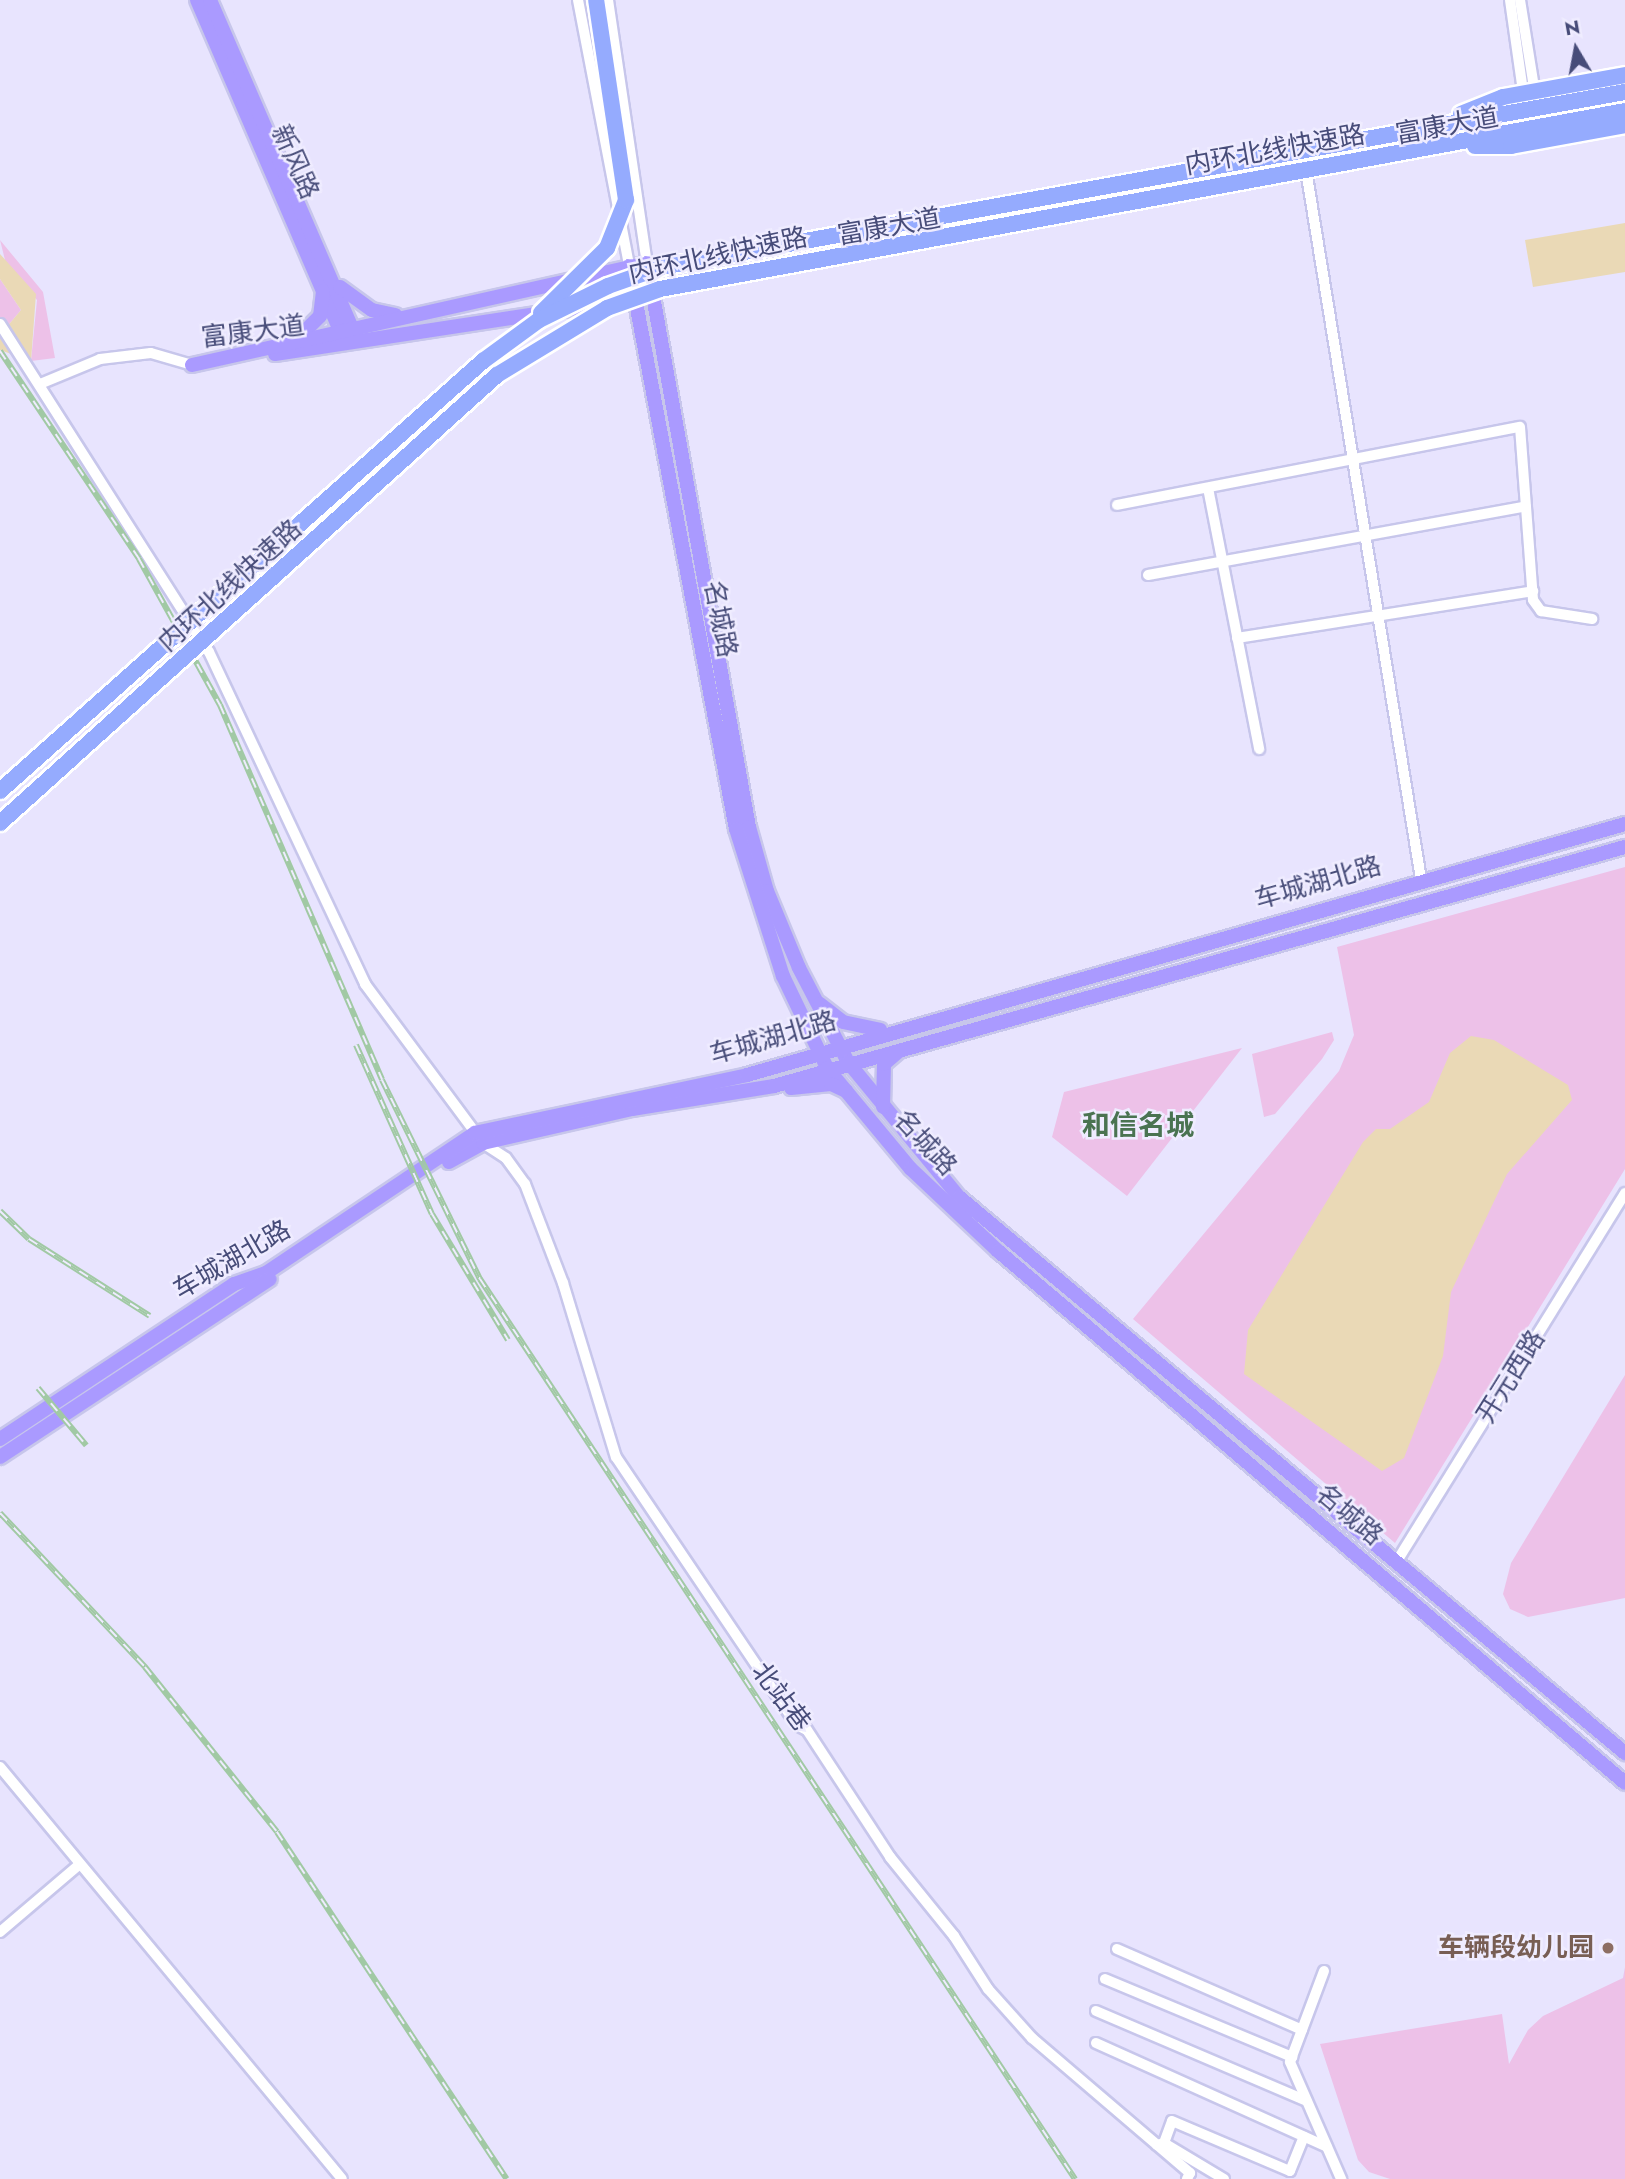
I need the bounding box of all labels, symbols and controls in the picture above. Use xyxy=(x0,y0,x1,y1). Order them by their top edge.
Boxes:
text: N xyxy=(1562,13,1582,42)
north arrow xyxy=(1541,14,1611,84)
street label: 富康大道 xyxy=(1393,102,1501,150)
street label: 内环北线快速路 xyxy=(1183,119,1367,181)
street label: 新风路 xyxy=(265,120,325,204)
street label: 富康大道 xyxy=(835,203,943,251)
street label: 内环北线快速路 xyxy=(626,222,810,290)
street label: 富康大道 xyxy=(199,310,307,354)
street label: 内环北线快速路 xyxy=(152,514,308,658)
street label: 名城路 xyxy=(697,578,743,660)
street label: 车城湖北路 xyxy=(1251,850,1385,916)
street label: 车城湖北路 xyxy=(706,1005,840,1071)
street label: 名城路 xyxy=(887,1104,963,1182)
district label: 和信名城 xyxy=(1082,1109,1194,1143)
street label: 车城湖北路 xyxy=(168,1214,296,1306)
street label: 开元西路 xyxy=(1470,1325,1552,1429)
street label: 名城路 xyxy=(1309,1478,1389,1552)
street label: 北站巷 xyxy=(745,1656,817,1738)
place label: 车辆段幼儿园 xyxy=(1438,1932,1594,1964)
marker: 车辆段幼儿园 xyxy=(1600,1940,1616,1956)

